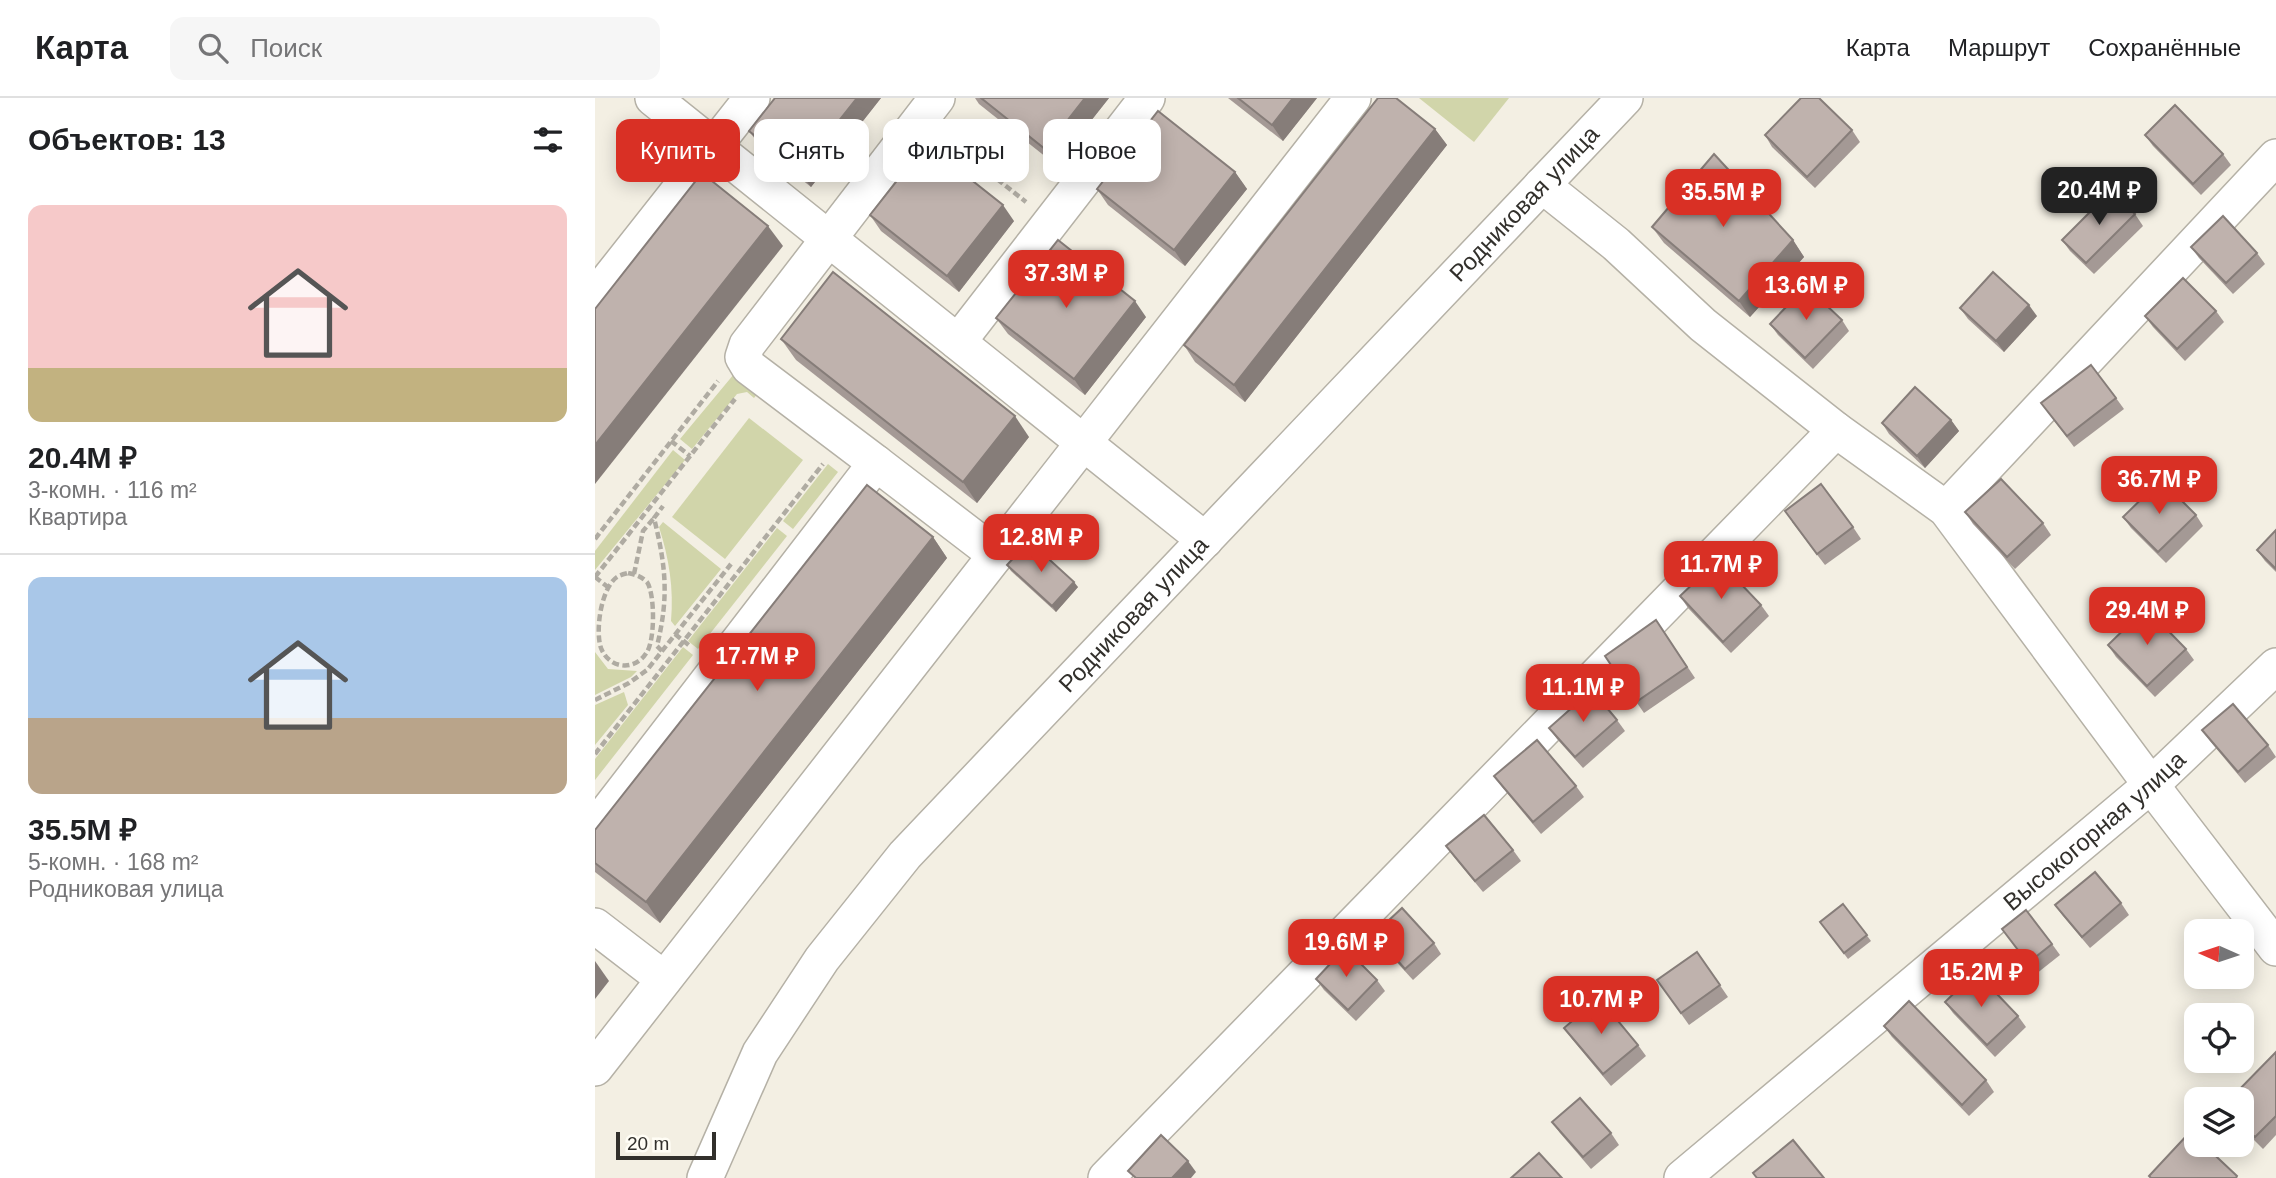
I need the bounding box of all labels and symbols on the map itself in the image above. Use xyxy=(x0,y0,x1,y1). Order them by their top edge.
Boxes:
street label: Родниковая улица xyxy=(1444,120,1605,287)
pin: 20.4M ₽ xyxy=(2034,167,2164,227)
pin: 35.5M ₽ xyxy=(1658,170,1788,229)
pin: 37.3M ₽ xyxy=(1001,250,1131,310)
pin: 13.6M ₽ xyxy=(1741,262,1871,322)
pin: 36.7M ₽ xyxy=(2094,456,2224,516)
pin: 12.8M ₽ xyxy=(976,514,1106,574)
street label: Родниковая улица xyxy=(1053,531,1214,698)
pin: 11.7M ₽ xyxy=(1656,542,1786,601)
pin: 29.4M ₽ xyxy=(2082,588,2212,647)
pin: 17.7M ₽ xyxy=(692,634,822,693)
pin: 11.1M ₽ xyxy=(1518,664,1648,724)
street label: Высокогорная улица xyxy=(1998,745,2191,916)
north arrow xyxy=(2184,919,2254,989)
pin: 19.6M ₽ xyxy=(1281,920,1411,979)
pin: 15.2M ₽ xyxy=(1916,950,2046,1009)
pin: 10.7M ₽ xyxy=(1536,976,1666,1036)
scale bar xyxy=(616,1129,716,1161)

